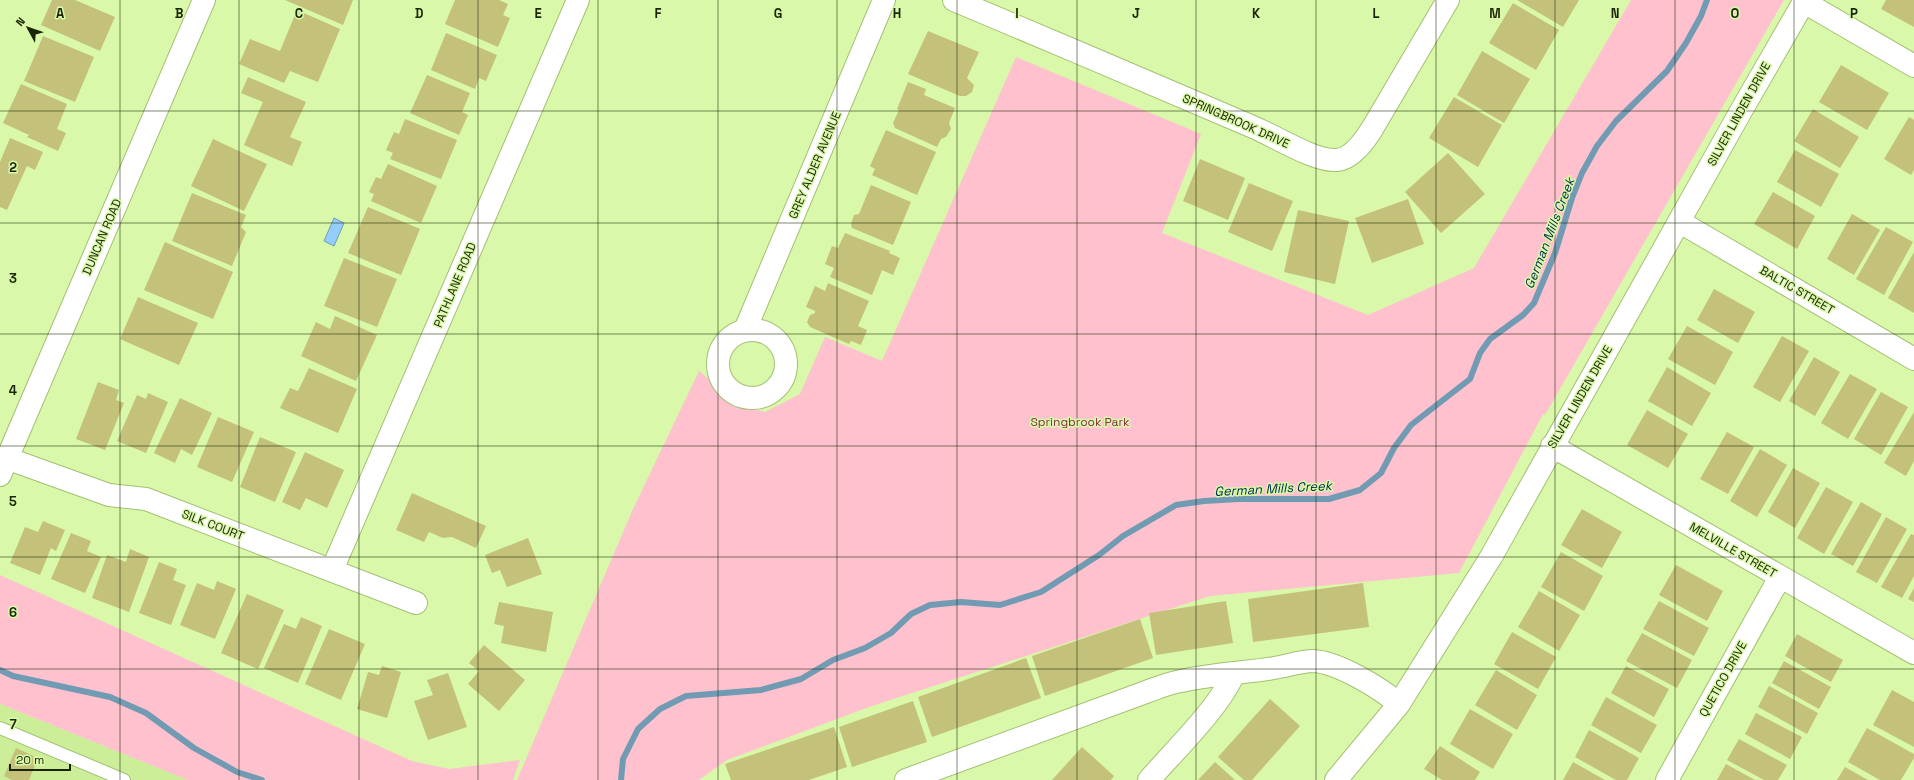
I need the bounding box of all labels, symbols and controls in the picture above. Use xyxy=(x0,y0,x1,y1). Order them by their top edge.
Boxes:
text: A xyxy=(56,5,65,22)
text: B xyxy=(175,5,184,22)
text: C xyxy=(295,5,303,22)
text: D xyxy=(415,5,424,22)
text: E xyxy=(534,5,542,22)
text: F xyxy=(655,5,662,22)
text: G xyxy=(774,5,782,22)
text: H xyxy=(893,5,901,22)
text: I xyxy=(1015,5,1019,22)
text: J xyxy=(1132,5,1140,22)
text: K xyxy=(1252,5,1261,22)
text: L xyxy=(1372,5,1380,22)
text: M xyxy=(1489,5,1501,22)
text: N xyxy=(1611,5,1619,22)
text: O xyxy=(1731,5,1740,22)
text: P xyxy=(1850,5,1858,22)
north arrow xyxy=(8,8,48,48)
text: N xyxy=(13,14,28,29)
street label: SILVER LINDEN DRIVE xyxy=(1704,59,1774,169)
street label: SPRINGBROOK DRIVE xyxy=(1180,90,1292,152)
street label: GREY ALDER AVENUE xyxy=(785,109,845,221)
text: 2 xyxy=(9,159,17,176)
water label: German Mills Creek xyxy=(1520,173,1579,291)
street label: DUNCAN ROAD xyxy=(79,196,125,277)
street label: PATHLANE ROAD xyxy=(430,240,480,330)
street label: BALTIC STREET xyxy=(1757,262,1837,318)
text: 3 xyxy=(9,270,17,287)
street label: SILVER LINDEN DRIVE xyxy=(1544,342,1616,451)
text: 4 xyxy=(9,382,17,399)
park label: Springbrook Park xyxy=(1031,414,1130,430)
water label: German Mills Creek xyxy=(1214,477,1334,500)
text: 5 xyxy=(9,493,17,510)
street label: SILK COURT xyxy=(180,506,246,544)
street label: MELVILLE STREET xyxy=(1686,519,1780,581)
text: 6 xyxy=(9,604,17,621)
street label: QUETICO DRIVE xyxy=(1696,638,1751,720)
text: 7 xyxy=(9,716,17,733)
scale bar xyxy=(10,746,70,772)
text: 20 m xyxy=(16,752,44,768)

